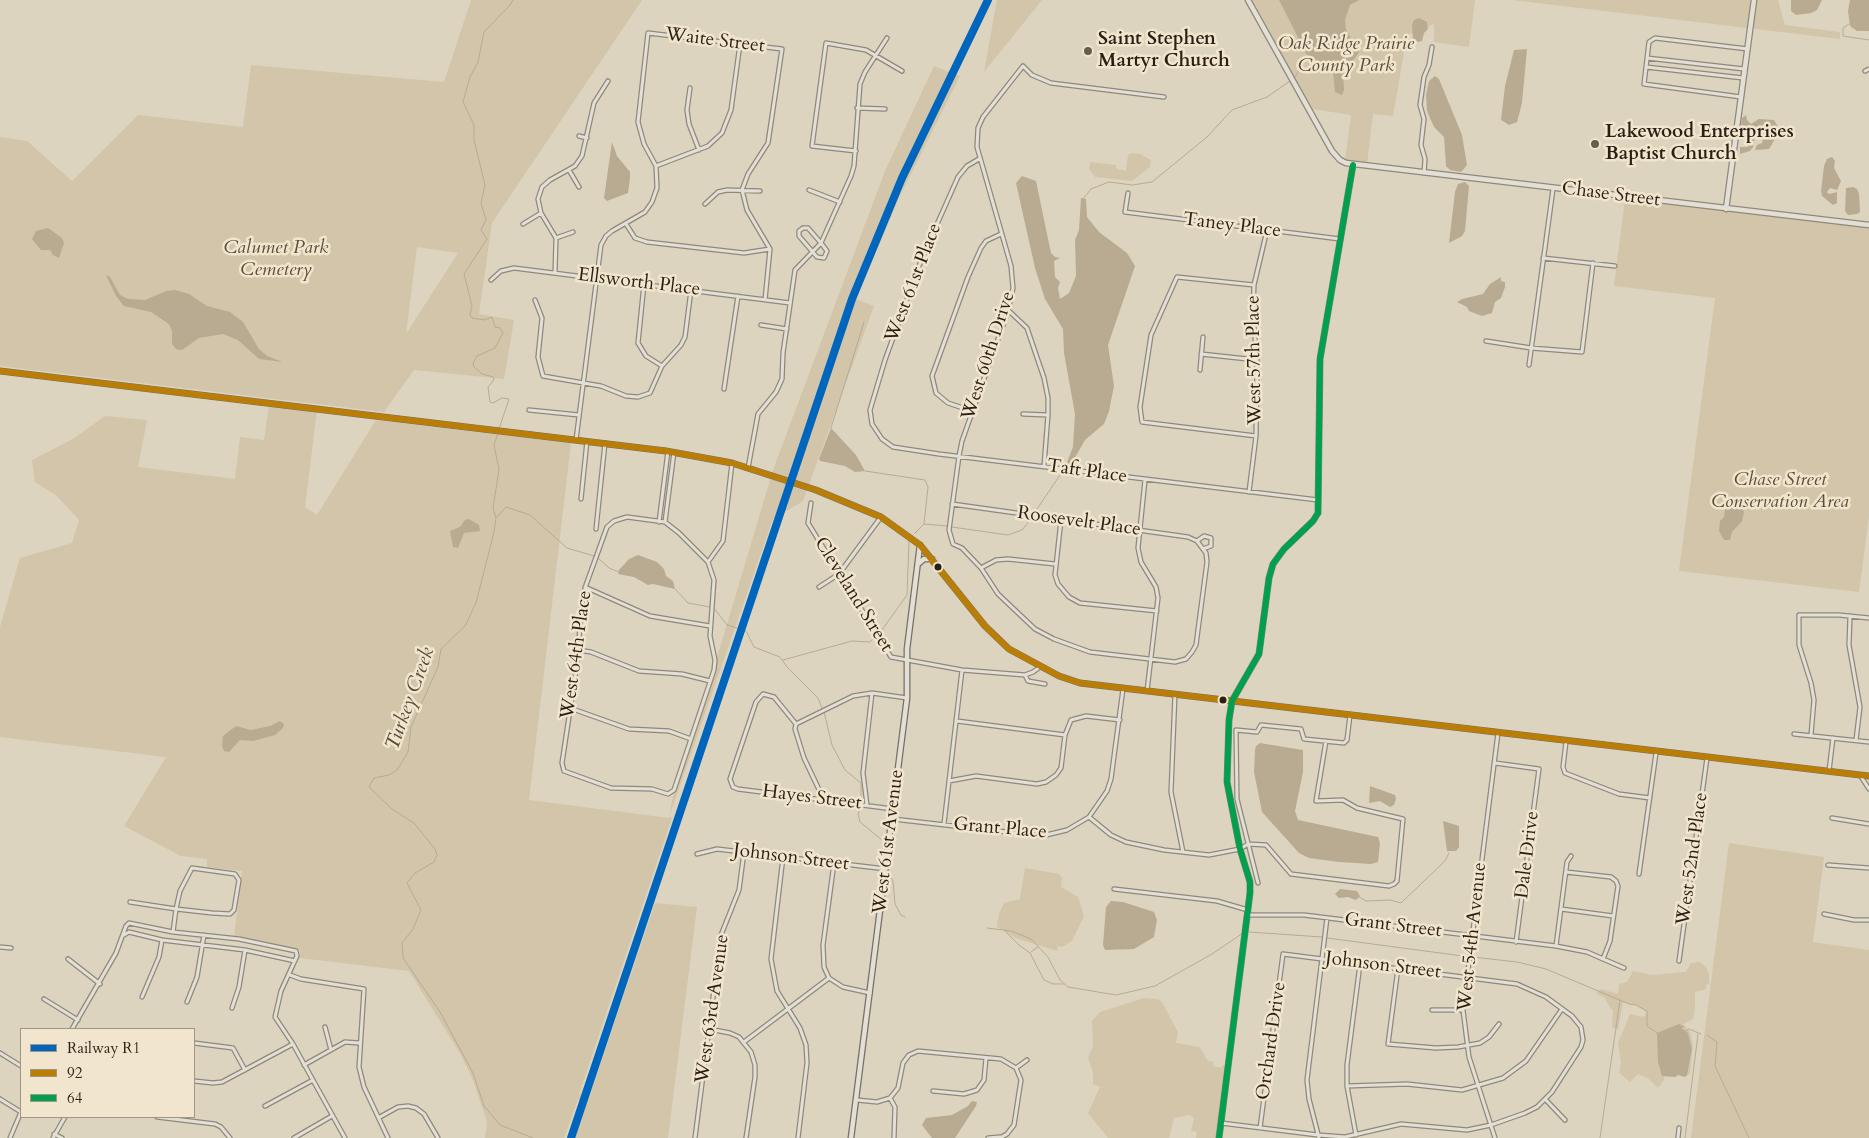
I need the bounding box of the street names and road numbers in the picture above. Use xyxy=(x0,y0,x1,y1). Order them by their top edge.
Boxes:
street label: Waite Street xyxy=(664,24,766,58)
street label: Chase Street xyxy=(1560,178,1662,212)
street label: Taney Place xyxy=(1182,209,1282,243)
street label: West 61st Place xyxy=(881,220,947,346)
street label: Ellsworth Place xyxy=(576,264,702,302)
street label: West 60th Drive xyxy=(957,289,1021,423)
street label: West 57th Place xyxy=(1242,295,1268,425)
street label: Taft Place xyxy=(1046,455,1128,489)
street label: Roosevelt Place xyxy=(1016,502,1142,542)
street label: Cleveland Street xyxy=(809,533,897,657)
street label: West 64th Place xyxy=(557,589,597,721)
street label: West 61st Avenue xyxy=(869,768,909,916)
street label: Hayes Street xyxy=(761,781,863,815)
street label: West 52nd Place xyxy=(1672,791,1714,927)
street label: Dale Drive xyxy=(1511,810,1545,900)
street label: Grant Place xyxy=(952,814,1048,844)
street label: Johnson Street xyxy=(732,840,850,876)
street label: West 54th Avenue xyxy=(1454,861,1492,1013)
street label: Grant Street xyxy=(1343,909,1443,943)
street label: West 63rd Avenue xyxy=(691,933,735,1085)
street label: Johnson Street xyxy=(1324,948,1442,984)
street label: Orchard Drive xyxy=(1252,981,1292,1101)

